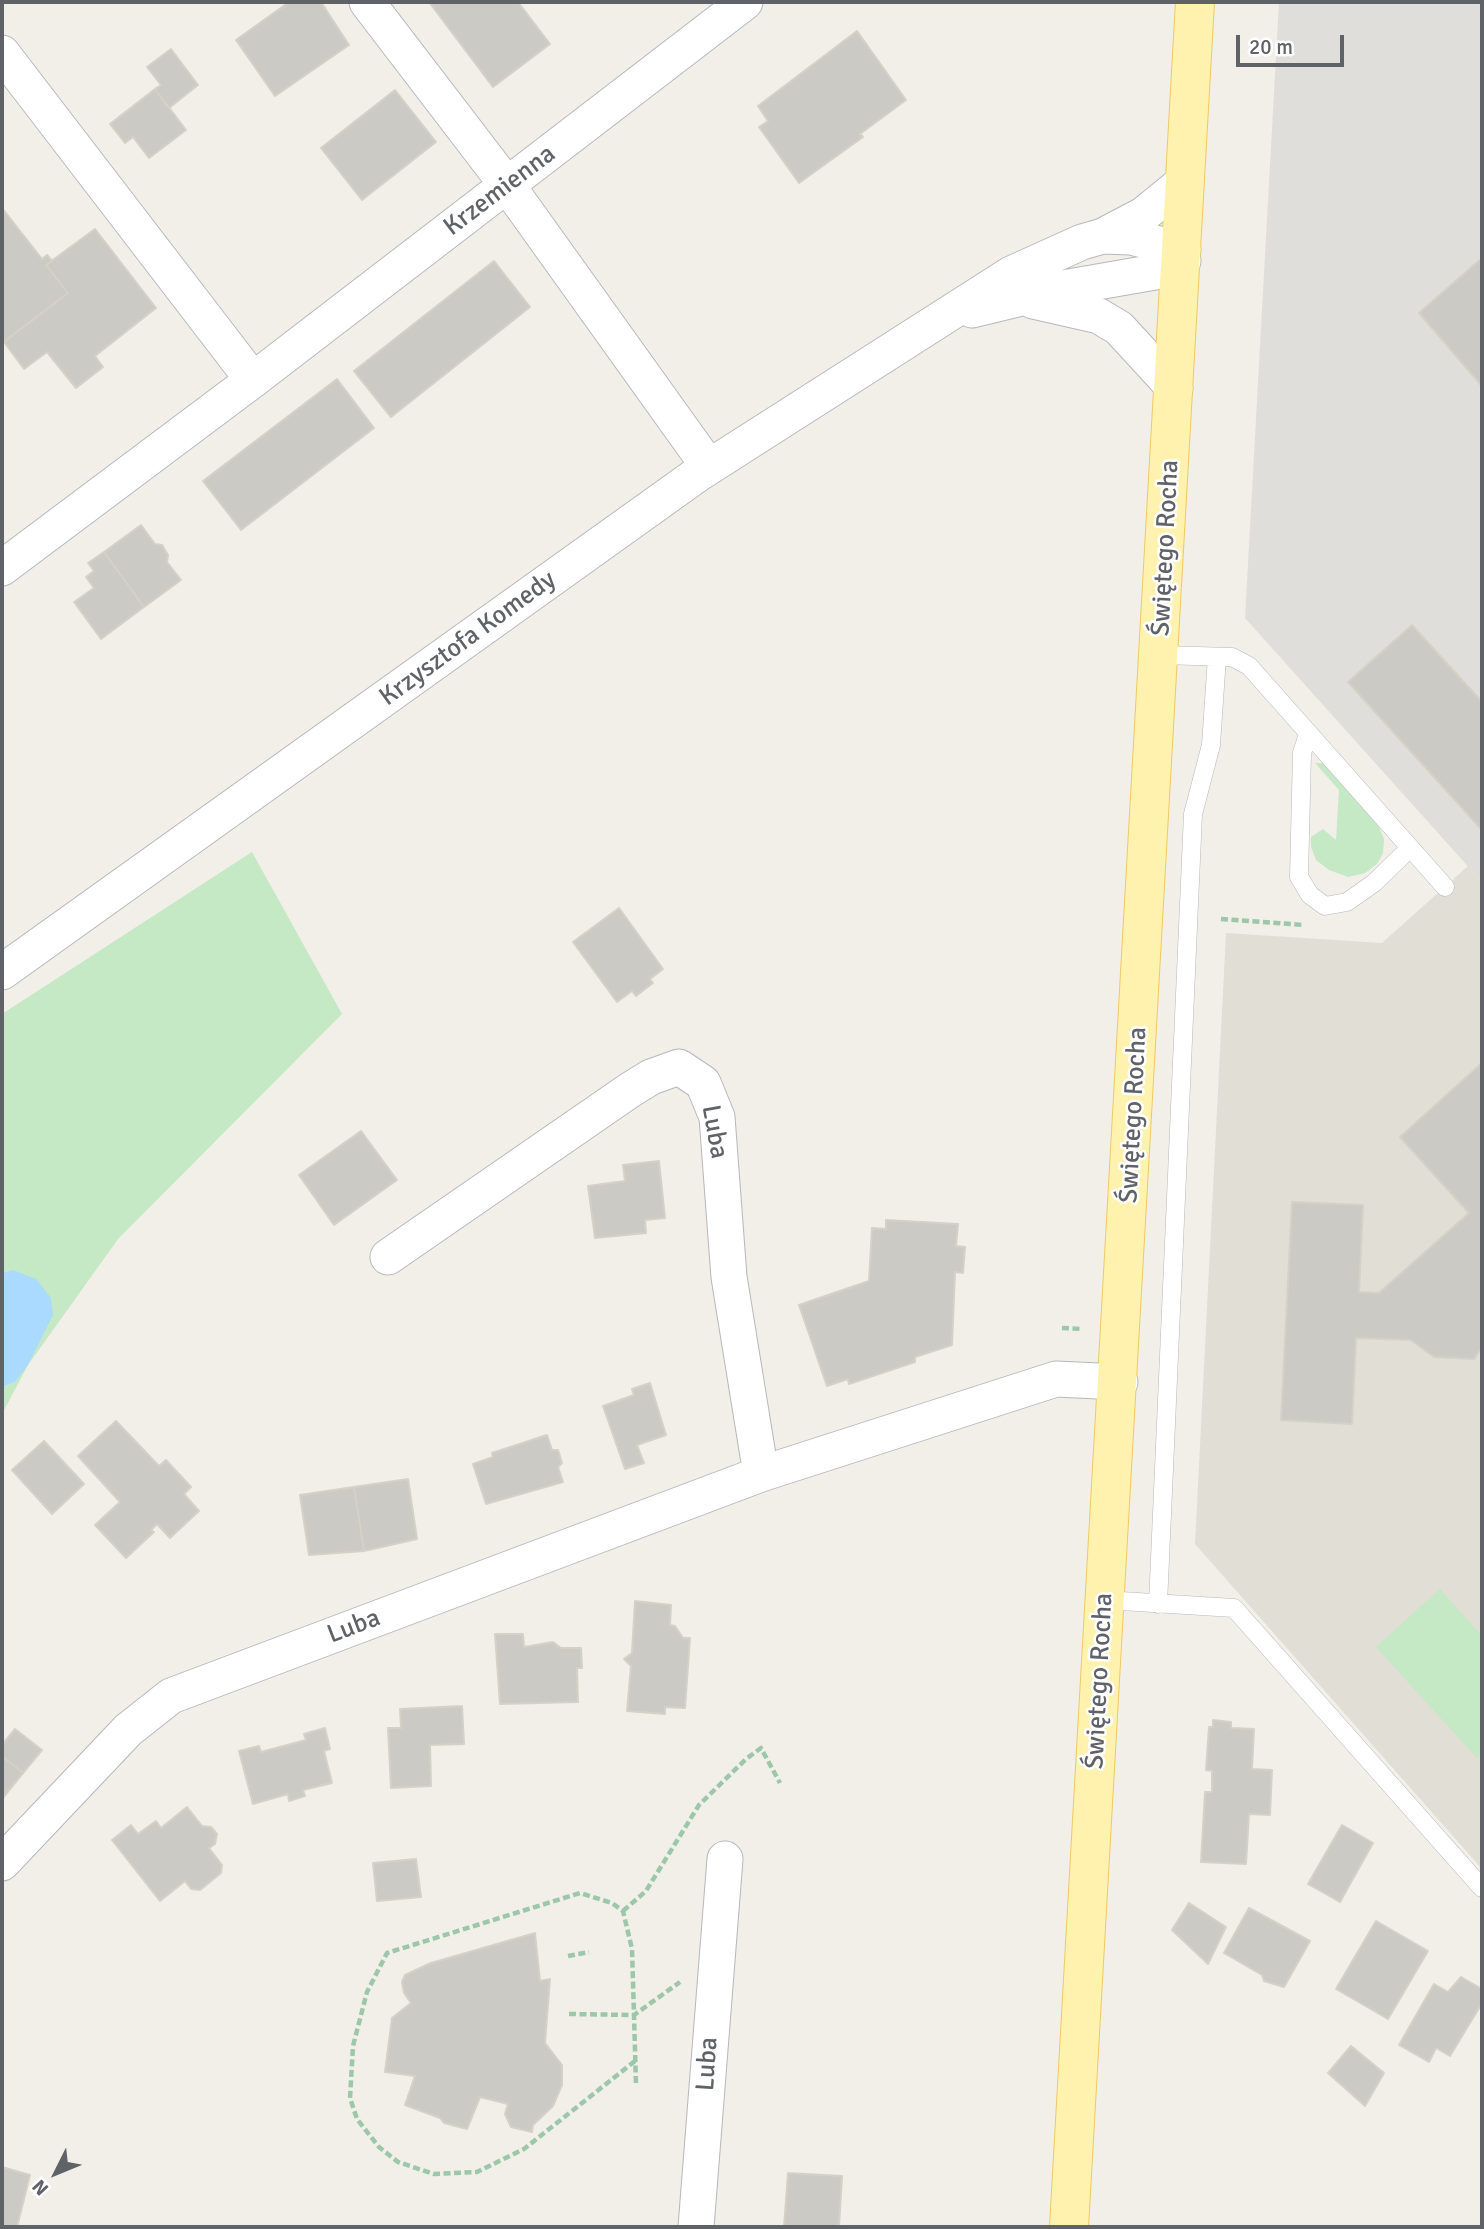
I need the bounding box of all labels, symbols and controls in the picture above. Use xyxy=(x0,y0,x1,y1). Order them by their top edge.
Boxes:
scale bar xyxy=(1239,21,1348,65)
text: 20 m xyxy=(1249,34,1293,60)
street label: Krzemienna xyxy=(438,139,562,243)
street label: Świętego Rocha xyxy=(1146,459,1186,637)
street label: Krzysztofa Komedy xyxy=(374,565,562,713)
street label: Świętego Rocha xyxy=(1114,1026,1154,1204)
street label: Luba xyxy=(694,1103,734,1161)
street label: Świętego Rocha xyxy=(1080,1592,1120,1770)
street label: Luba xyxy=(323,1603,385,1651)
street label: Luba xyxy=(691,2036,725,2092)
north arrow xyxy=(21,2138,91,2208)
text: N xyxy=(27,2174,54,2200)

